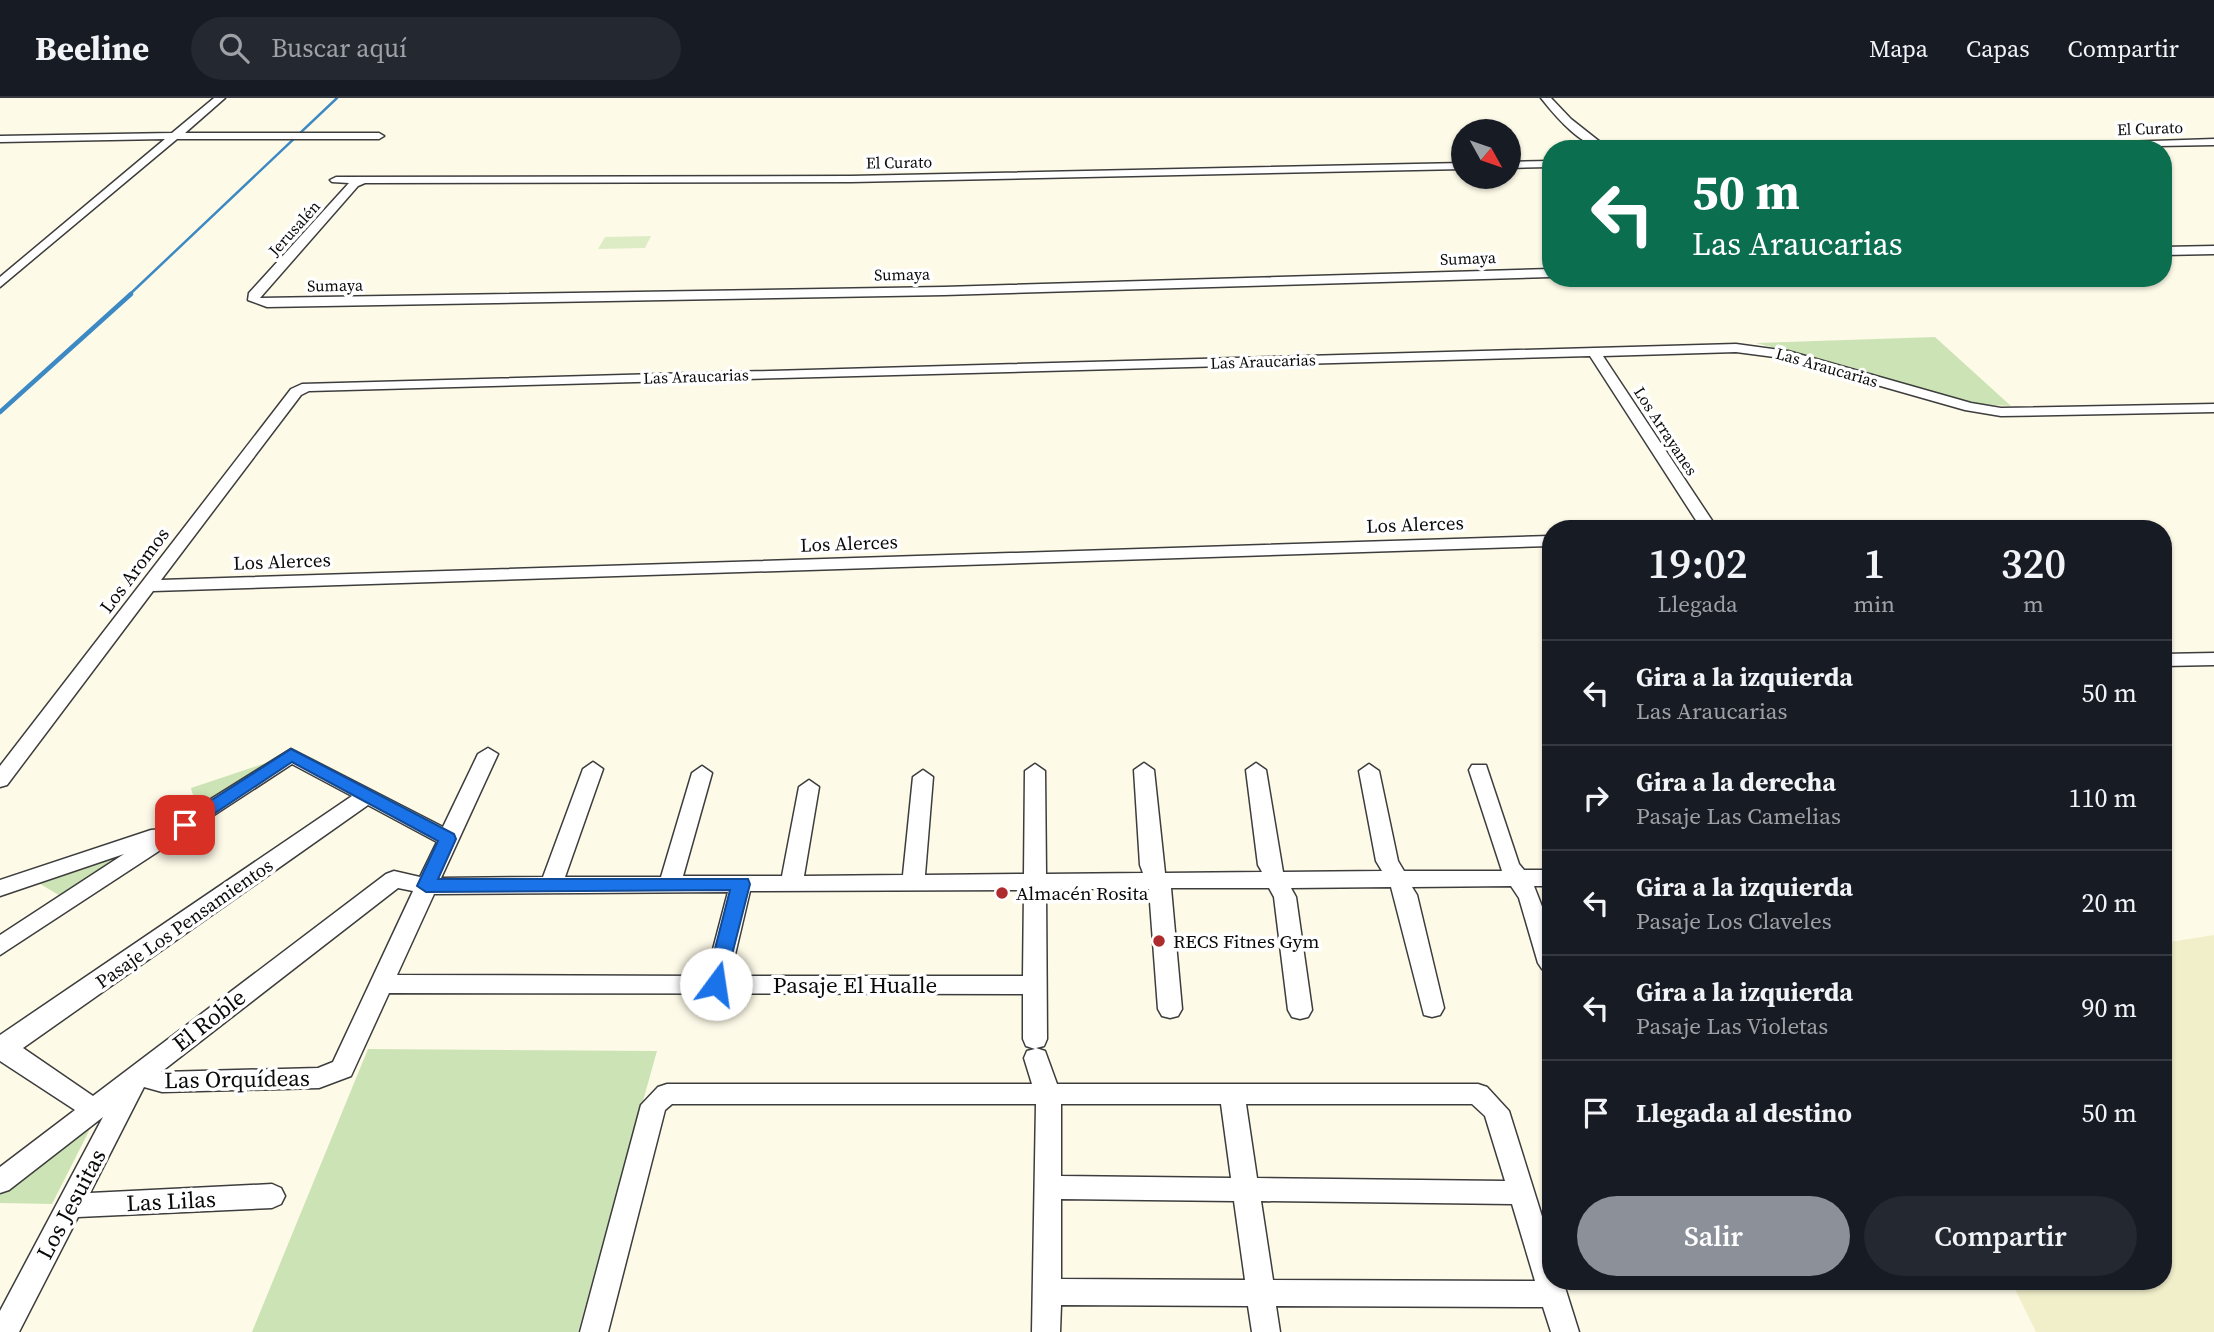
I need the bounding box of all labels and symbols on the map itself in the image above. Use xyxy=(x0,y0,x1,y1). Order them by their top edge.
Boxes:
street label: El Curato xyxy=(2117,116,2184,140)
north arrow xyxy=(1451,119,1521,189)
street label: El Curato xyxy=(866,150,932,174)
street label: Jerusalén xyxy=(263,195,325,261)
street label: Sumaya xyxy=(1440,246,1497,270)
street label: Sumaya xyxy=(874,262,931,285)
street label: Sumaya xyxy=(307,273,364,296)
street label: Las Araucarias xyxy=(1773,342,1881,392)
street label: Las Araucarias xyxy=(1210,348,1316,374)
street label: Las Araucarias xyxy=(643,363,749,389)
street label: Los Arrayanes xyxy=(1629,382,1703,480)
street label: Los Alerces xyxy=(1366,509,1464,539)
street label: Los Aromos xyxy=(93,522,175,618)
street label: Los Alerces xyxy=(800,528,898,558)
street label: Los Alerces xyxy=(233,546,331,576)
pin xyxy=(155,795,215,855)
street label: Pasaje Los Pensamientos xyxy=(90,852,278,994)
place label: Almacén Rosita xyxy=(1016,880,1149,906)
marker: Almacén Rosita xyxy=(994,885,1010,901)
place label: RECS Fitnes Gym xyxy=(1173,928,1319,954)
marker: RECS Fitnes Gym xyxy=(1151,933,1167,949)
position arrow xyxy=(679,947,753,1021)
street label: Pasaje El Hualle xyxy=(773,969,937,1001)
street label: El Roble xyxy=(166,981,252,1059)
street label: Las Orquídeas xyxy=(164,1062,310,1096)
street label: Los Jesuitas xyxy=(28,1143,114,1265)
street label: Las Lilas xyxy=(125,1183,217,1219)

